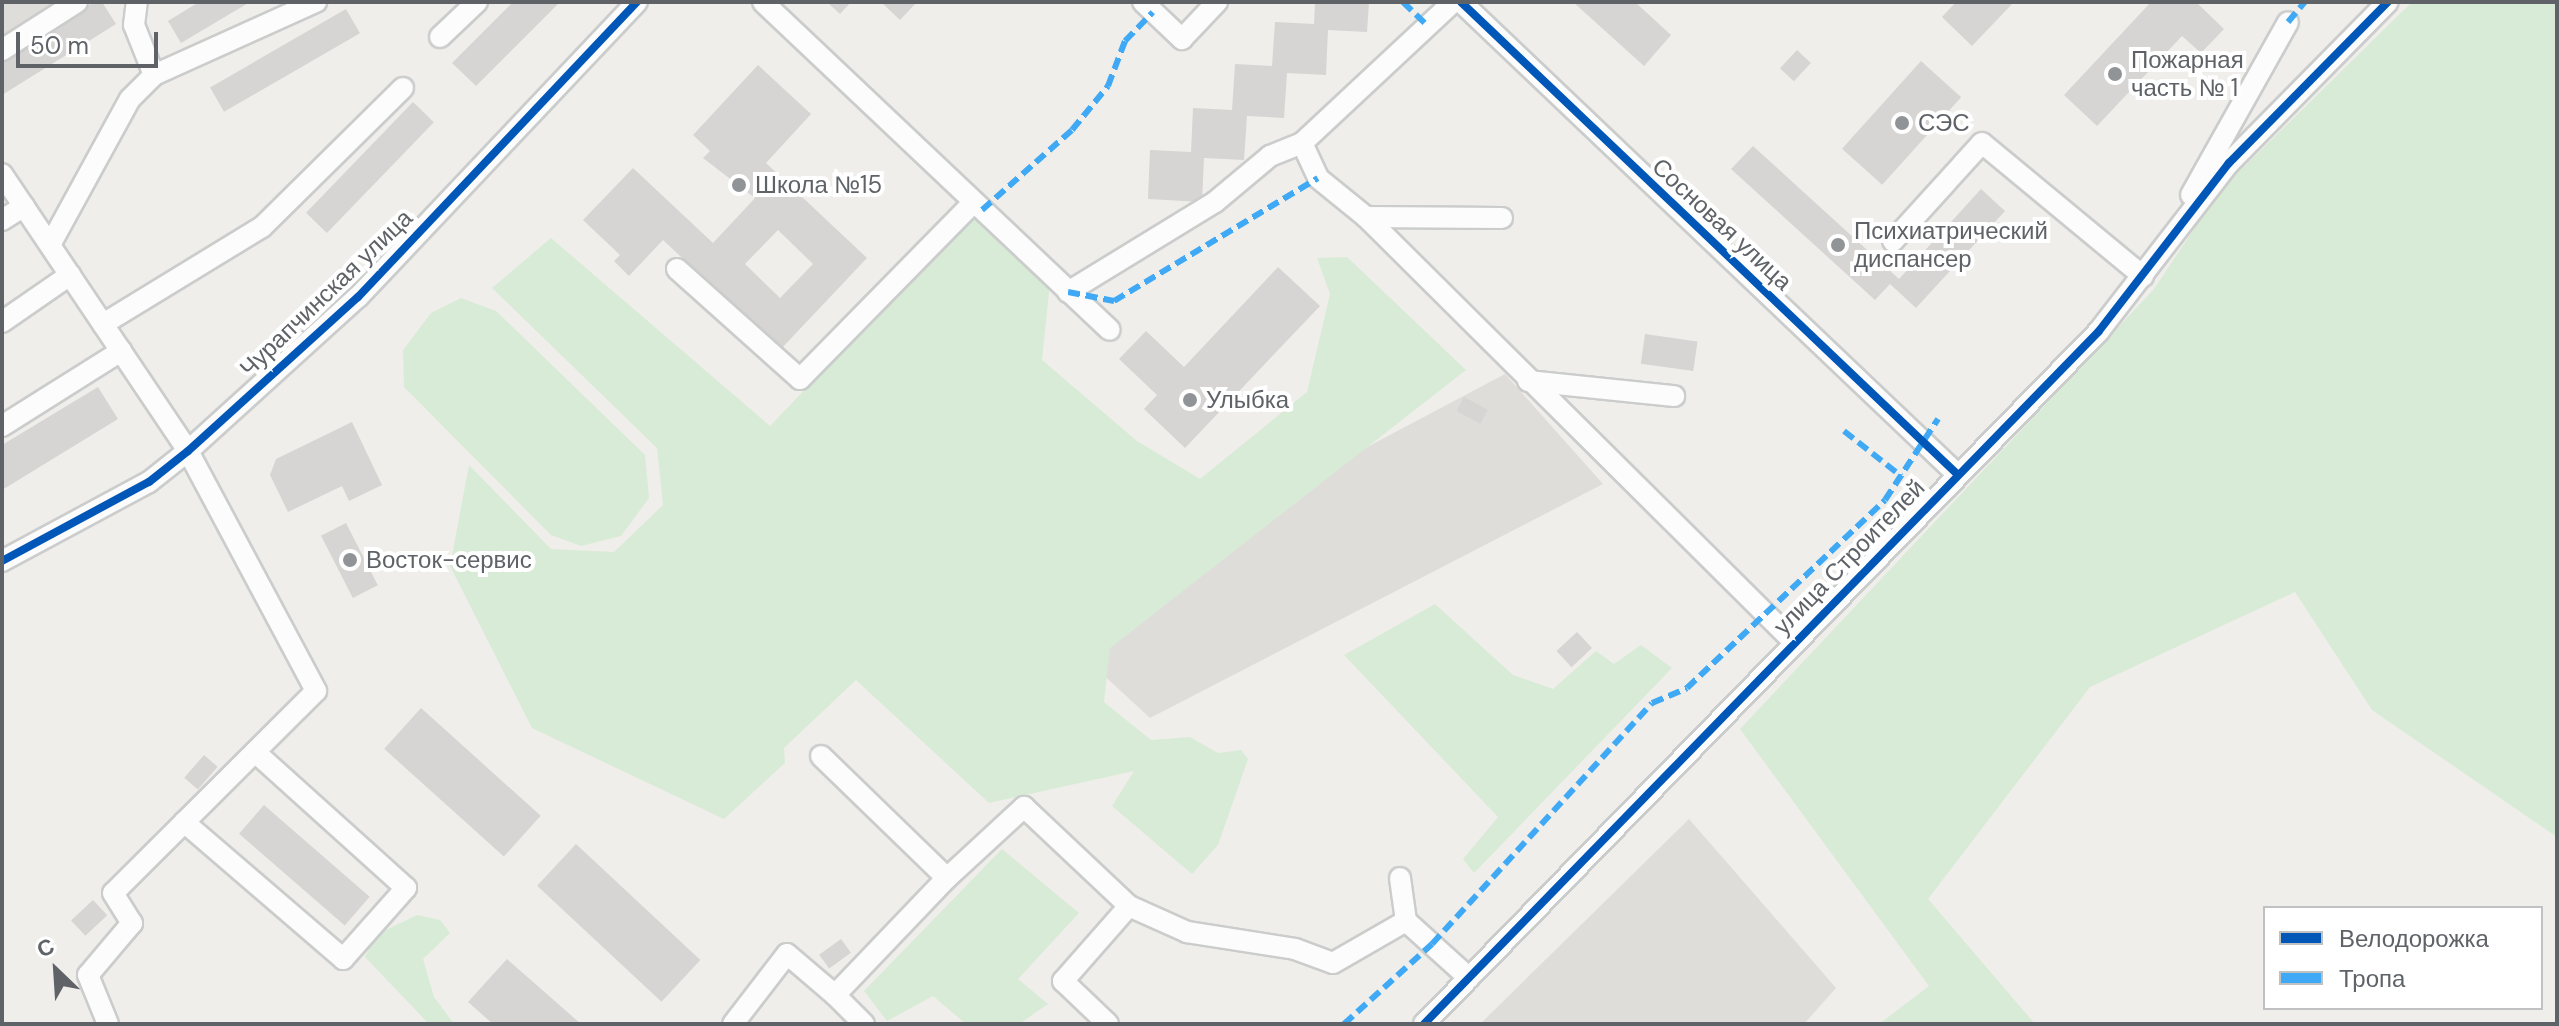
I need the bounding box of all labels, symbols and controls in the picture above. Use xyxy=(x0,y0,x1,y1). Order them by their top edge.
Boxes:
scale bar xyxy=(20,16,162,66)
text: 50 m xyxy=(30,30,89,61)
place label: Пожарная часть № 1 xyxy=(2131,46,2244,102)
marker: Пожарная часть № 1 xyxy=(2106,65,2124,83)
place label: СЭС xyxy=(1918,109,1970,137)
marker: СЭС xyxy=(1893,114,1911,132)
street label: Сосновая улица xyxy=(1646,152,1798,296)
place label: Школа №15 xyxy=(755,171,882,199)
marker: Школа №15 xyxy=(730,176,748,194)
street label: Чурапчинская улица xyxy=(234,203,418,383)
place label: Психиатрический диспансер xyxy=(1854,217,2048,273)
marker: Психиатрический диспансер xyxy=(1829,236,1847,254)
place label: Улыбка xyxy=(1206,386,1289,414)
marker: Улыбка xyxy=(1181,391,1199,409)
street label: улица Строителей xyxy=(1768,473,1930,641)
place label: Восток-сервис xyxy=(366,546,532,574)
marker: Восток-сервис xyxy=(341,551,359,569)
legend xyxy=(2263,906,2543,1010)
text: Велодорожка xyxy=(2339,923,2489,954)
north arrow xyxy=(16,930,96,1010)
text: С xyxy=(32,931,59,964)
text: Тропа xyxy=(2339,963,2405,994)

